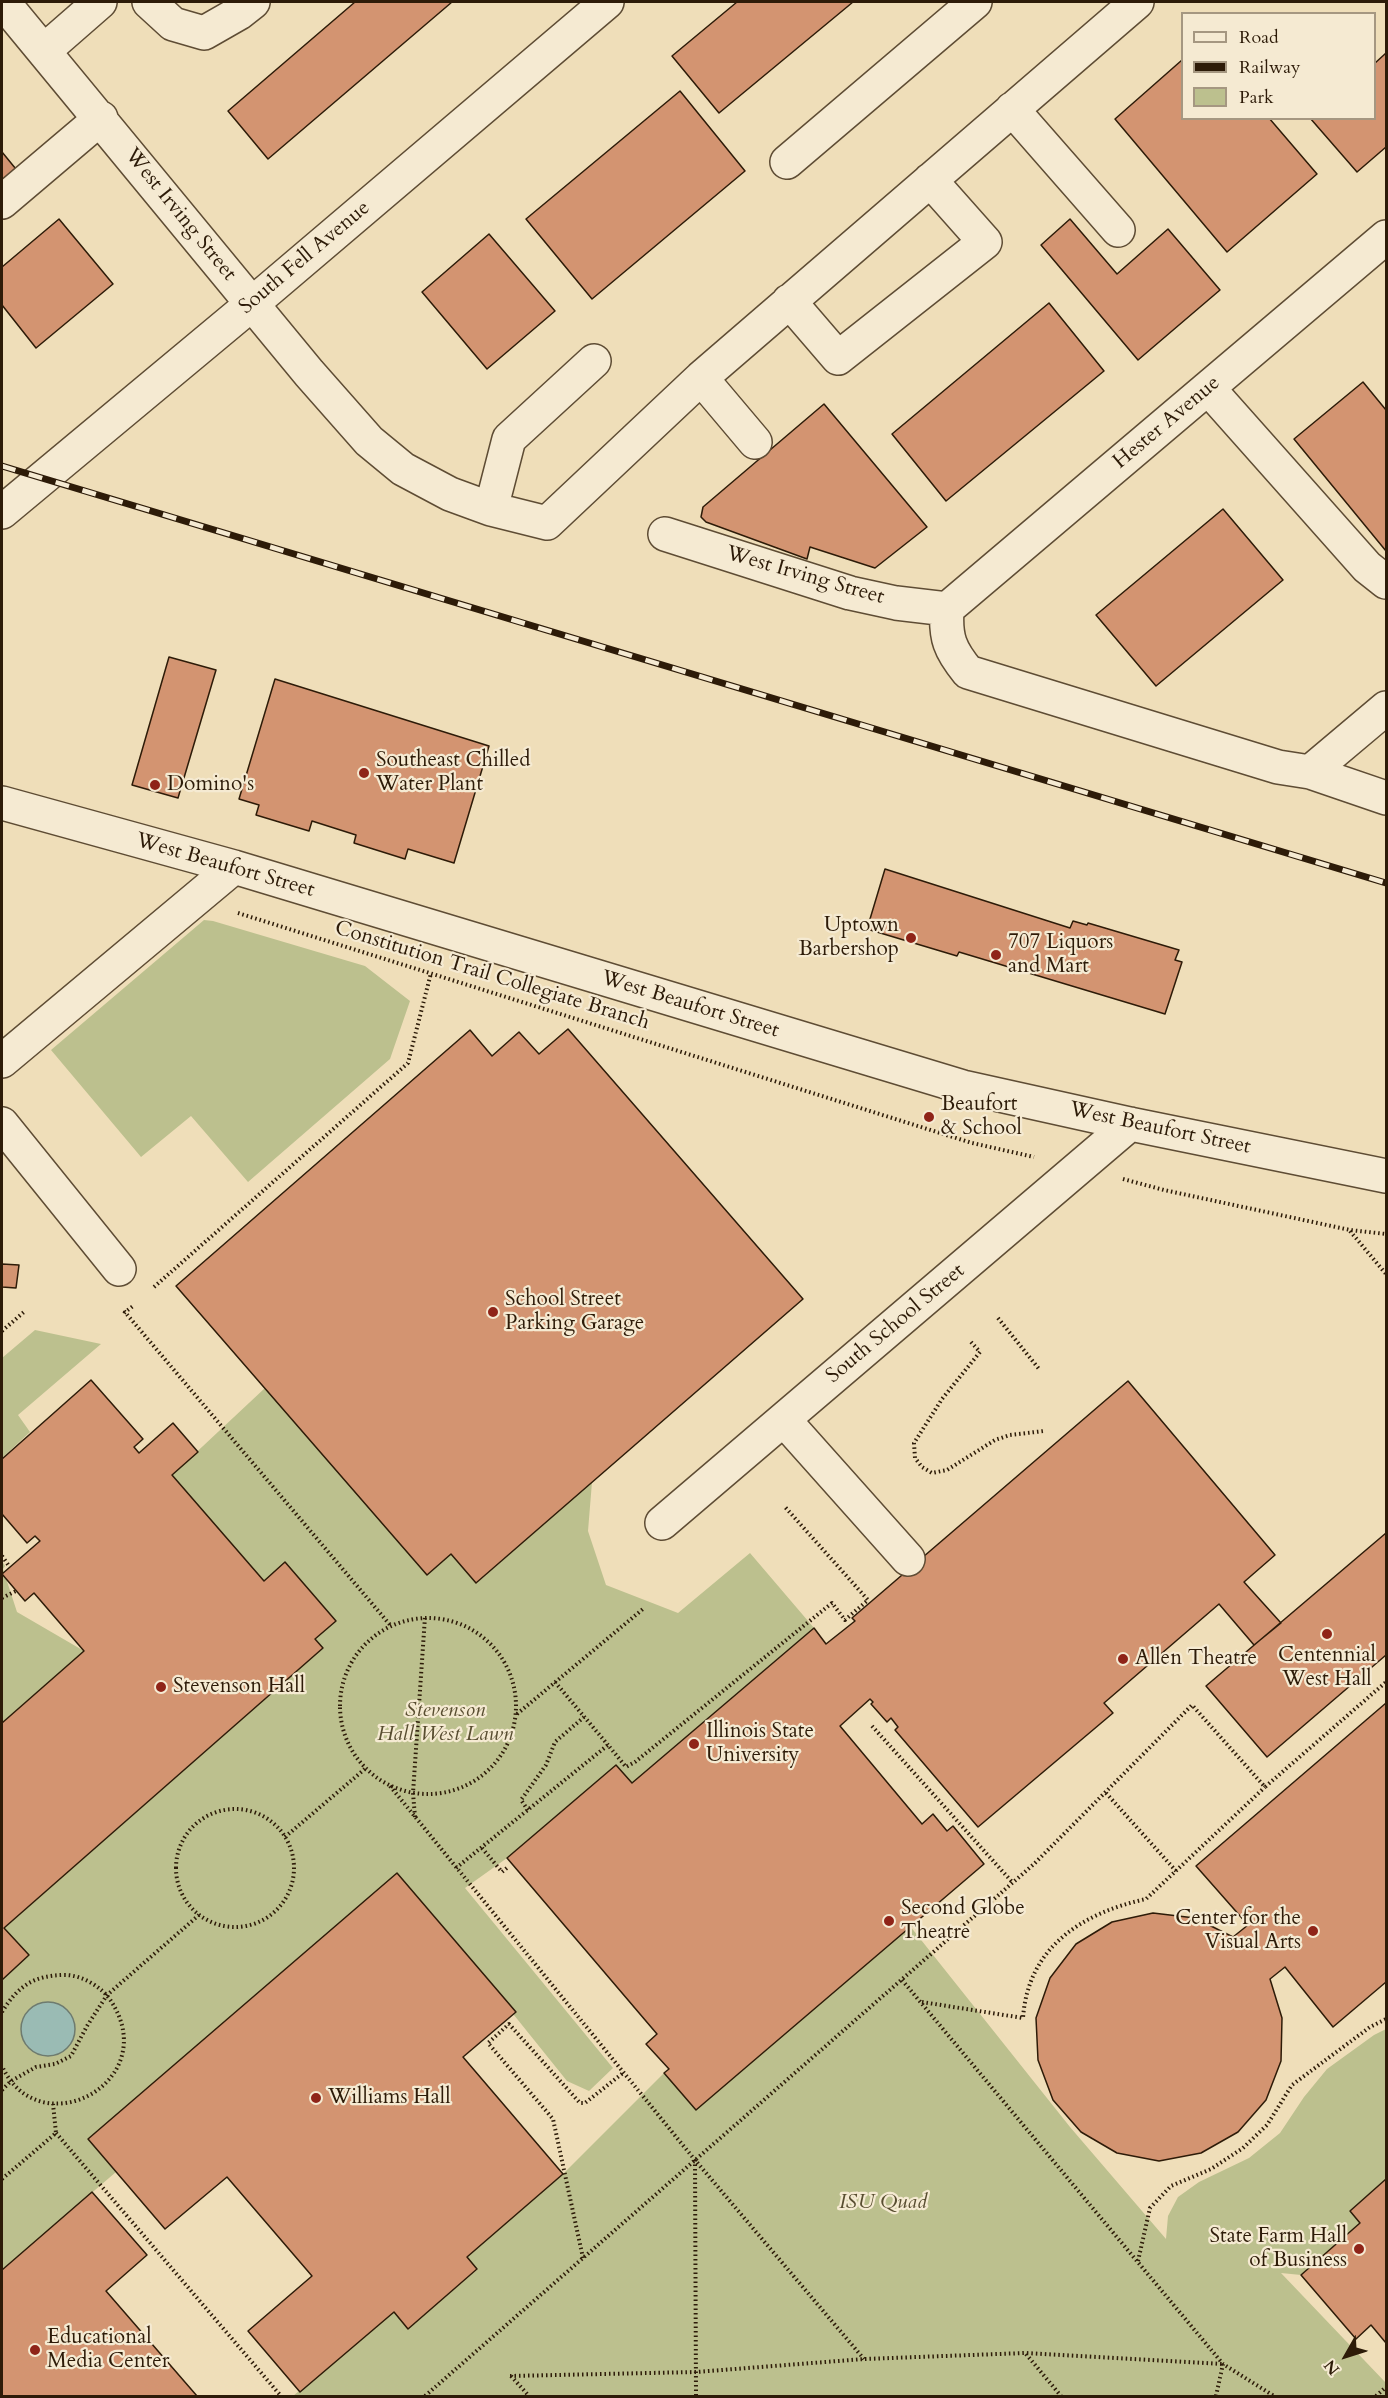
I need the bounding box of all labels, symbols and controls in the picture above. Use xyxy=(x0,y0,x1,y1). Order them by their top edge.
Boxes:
legend xyxy=(1181,12,1376,120)
text: Road xyxy=(1239,25,1279,50)
text: Railway xyxy=(1239,55,1301,80)
text: Park xyxy=(1239,85,1274,110)
street label: West Irving Street xyxy=(119,144,241,286)
street label: South Fell Avenue xyxy=(234,196,376,320)
street label: Hester Avenue xyxy=(1108,371,1226,475)
street label: West Irving Street xyxy=(723,541,887,611)
place label: Southeast Chilled Water Plant xyxy=(376,748,530,798)
marker: Southeast Chilled Water Plant xyxy=(357,766,371,780)
place label: Domino's xyxy=(167,772,254,798)
marker: Domino's xyxy=(148,778,162,792)
street label: West Beaufort Street xyxy=(133,828,317,904)
place label: Uptown Barbershop xyxy=(798,913,899,963)
street label: Constitution Trail Collegiate Branch xyxy=(332,916,652,1036)
place label: 707 Liquors and Mart xyxy=(1008,930,1113,980)
marker: Uptown Barbershop xyxy=(904,931,918,945)
marker: 707 Liquors and Mart xyxy=(989,948,1003,962)
street label: West Beaufort Street xyxy=(598,966,782,1044)
place label: Beaufort & School xyxy=(941,1092,1022,1142)
street label: West Beaufort Street xyxy=(1067,1097,1253,1161)
marker: Beaufort & School xyxy=(922,1110,936,1124)
street label: South School Street xyxy=(822,1259,970,1389)
place label: School Street Parking Garage xyxy=(505,1287,644,1337)
marker: School Street Parking Garage xyxy=(486,1305,500,1319)
marker: Centennial West Hall xyxy=(1320,1627,1334,1641)
place label: Centennial West Hall xyxy=(1278,1643,1376,1693)
place label: Allen Theatre xyxy=(1135,1646,1257,1672)
marker: Allen Theatre xyxy=(1116,1652,1130,1666)
place label: Stevenson Hall xyxy=(173,1674,305,1700)
marker: Stevenson Hall xyxy=(154,1680,168,1694)
park label: Stevenson Hall West Lawn xyxy=(377,1698,513,1748)
place label: Illinois State University xyxy=(706,1719,814,1769)
marker: Illinois State University xyxy=(687,1737,701,1751)
place label: Second Globe Theatre xyxy=(901,1896,1025,1946)
place label: Center for the Visual Arts xyxy=(1175,1906,1301,1956)
marker: Second Globe Theatre xyxy=(882,1914,896,1928)
marker: Center for the Visual Arts xyxy=(1306,1924,1320,1938)
place label: Williams Hall xyxy=(328,2085,451,2111)
marker: Williams Hall xyxy=(309,2091,323,2105)
park label: ISU Quad xyxy=(839,2190,927,2216)
place label: State Farm Hall of Business xyxy=(1210,2224,1347,2274)
marker: State Farm Hall of Business xyxy=(1352,2242,1366,2256)
place label: Educational Media Center xyxy=(47,2325,169,2375)
north arrow xyxy=(1316,2326,1376,2386)
marker: Educational Media Center xyxy=(28,2343,42,2357)
text: N xyxy=(1319,2355,1345,2380)

